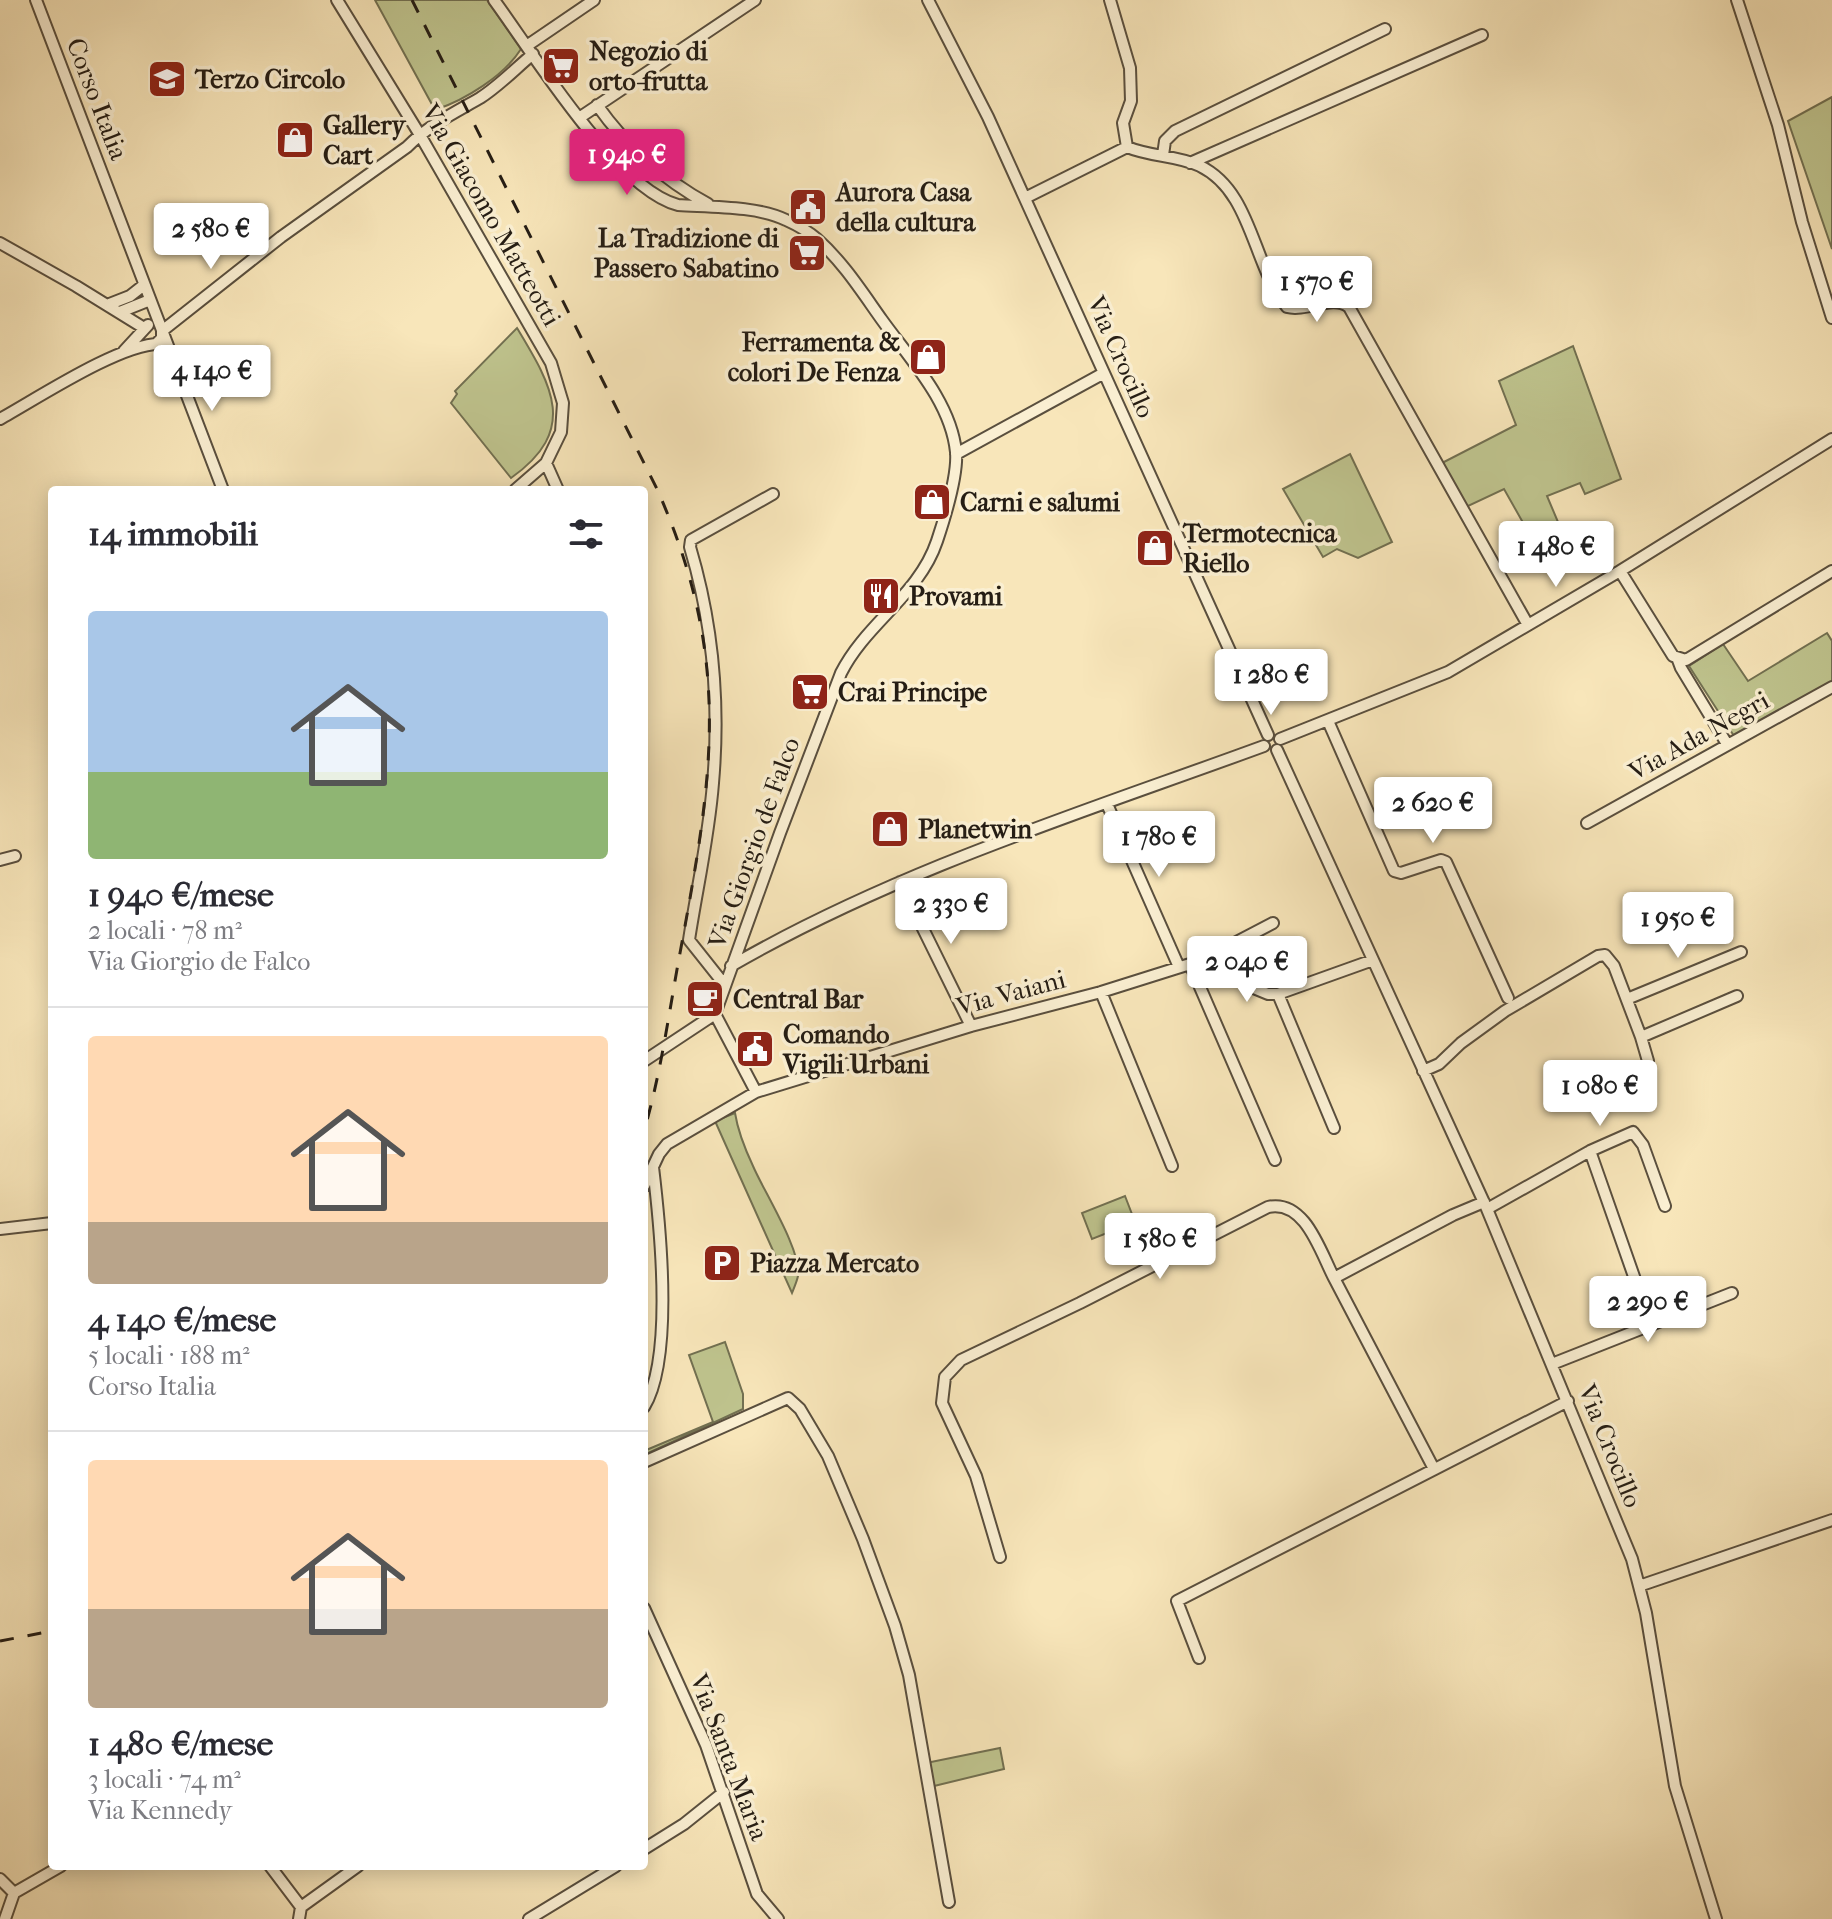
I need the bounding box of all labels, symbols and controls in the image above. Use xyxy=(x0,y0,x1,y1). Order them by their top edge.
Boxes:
street label: Corso Italia xyxy=(60,34,135,165)
place label: Negozio di orto-frutta xyxy=(589,36,708,97)
supermarket icon: Negozio di orto-frutta xyxy=(540,45,582,87)
school or university icon: Terzo Circolo xyxy=(146,58,188,100)
place label: Terzo Circolo xyxy=(194,64,345,95)
street label: Via Giacomo Matteotti xyxy=(414,97,567,332)
place label: Gallery Cart xyxy=(323,110,408,171)
shop icon: Gallery Cart xyxy=(274,119,316,161)
pin: 1 940 € xyxy=(553,129,701,197)
text: 1 940 € xyxy=(588,139,666,170)
place label: Aurora Casa della cultura xyxy=(834,177,976,238)
public building icon: Aurora Casa della cultura xyxy=(787,186,829,228)
pin: 2 580 € xyxy=(137,203,285,271)
text: 2 580 € xyxy=(172,213,250,244)
place label: La Tradizione di Passero Sabatino xyxy=(594,223,779,284)
supermarket icon: La Tradizione di Passero Sabatino xyxy=(786,232,828,274)
pin: 1 570 € xyxy=(1243,256,1391,324)
text: 1 570 € xyxy=(1280,266,1354,297)
street label: Via Crocillo xyxy=(1080,290,1162,423)
place label: Ferramenta & colori De Fenza xyxy=(728,327,901,388)
shop icon: Ferramenta & colori De Fenza xyxy=(907,336,949,378)
pin: 4 140 € xyxy=(138,345,286,413)
text: 4 140 € xyxy=(172,355,252,386)
shop icon: Carni e salumi xyxy=(911,481,953,523)
place label: Carni e salumi xyxy=(960,487,1120,518)
icon: filters xyxy=(564,512,608,556)
text: 14 immobili xyxy=(88,514,258,554)
place label: Termotecnica Riello xyxy=(1182,518,1338,579)
pin: 1 480 € xyxy=(1482,521,1630,589)
shop icon: Termotecnica Riello xyxy=(1134,527,1176,569)
text: 1 480 € xyxy=(1517,531,1595,562)
restaurant icon: Provami xyxy=(860,575,902,617)
place label: Provami xyxy=(909,581,1003,612)
pin: 1 280 € xyxy=(1197,649,1345,717)
text: 1 280 € xyxy=(1233,659,1309,690)
icon: home xyxy=(276,663,420,807)
supermarket icon: Crai Principe xyxy=(789,671,831,713)
place label: Crai Principe xyxy=(838,677,987,708)
street label: Via Ada Negri xyxy=(1623,685,1775,788)
street label: Via Giorgio de Falco xyxy=(701,733,807,954)
pin: 2 620 € xyxy=(1359,777,1507,845)
text: 2 620 € xyxy=(1392,787,1474,818)
shop icon: Planetwin xyxy=(869,808,911,850)
pin: 1 780 € xyxy=(1085,811,1233,879)
place label: Planetwin xyxy=(918,814,1033,845)
text: 1 780 € xyxy=(1121,821,1197,852)
text: 1 940 €/mese xyxy=(88,875,274,915)
pin: 2 330 € xyxy=(877,878,1025,946)
text: 2 330 € xyxy=(913,888,989,919)
pin: 1 950 € xyxy=(1604,892,1752,960)
text: 1 950 € xyxy=(1640,902,1716,933)
text: 2 locali · 78 m² xyxy=(88,915,242,946)
pin: 2 040 € xyxy=(1173,936,1321,1004)
text: Via Giorgio de Falco xyxy=(88,946,310,977)
text: 2 040 € xyxy=(1205,946,1289,977)
street label: Via Vaiani xyxy=(952,963,1069,1023)
cafe icon: Central Bar xyxy=(684,978,726,1020)
place label: Central Bar xyxy=(733,984,864,1015)
place label: Comando Vigili Urbani xyxy=(782,1019,930,1080)
public building icon: Comando Vigili Urbani xyxy=(734,1028,776,1070)
pin: 1 080 € xyxy=(1526,1060,1674,1128)
text: 1 080 € xyxy=(1561,1070,1639,1101)
icon: home xyxy=(276,1088,420,1232)
pin: 1 580 € xyxy=(1086,1213,1234,1281)
text: 1 580 € xyxy=(1123,1223,1197,1254)
parking icon: Piazza Mercato xyxy=(701,1242,743,1284)
place label: Piazza Mercato xyxy=(750,1248,919,1279)
pin: 2 290 € xyxy=(1574,1276,1722,1344)
text: 2 290 € xyxy=(1607,1286,1689,1317)
text: 4 140 €/mese xyxy=(88,1300,276,1340)
text: 5 locali · 188 m² xyxy=(88,1340,250,1371)
text: Corso Italia xyxy=(88,1371,216,1402)
street label: Via Crocillo xyxy=(1571,1379,1649,1512)
icon: home xyxy=(276,1512,420,1656)
street label: Via Santa Maria xyxy=(683,1668,775,1846)
text: 1 480 €/mese xyxy=(88,1724,273,1764)
text: 3 locali · 74 m² xyxy=(88,1764,241,1795)
text: Via Kennedy xyxy=(88,1795,232,1826)

